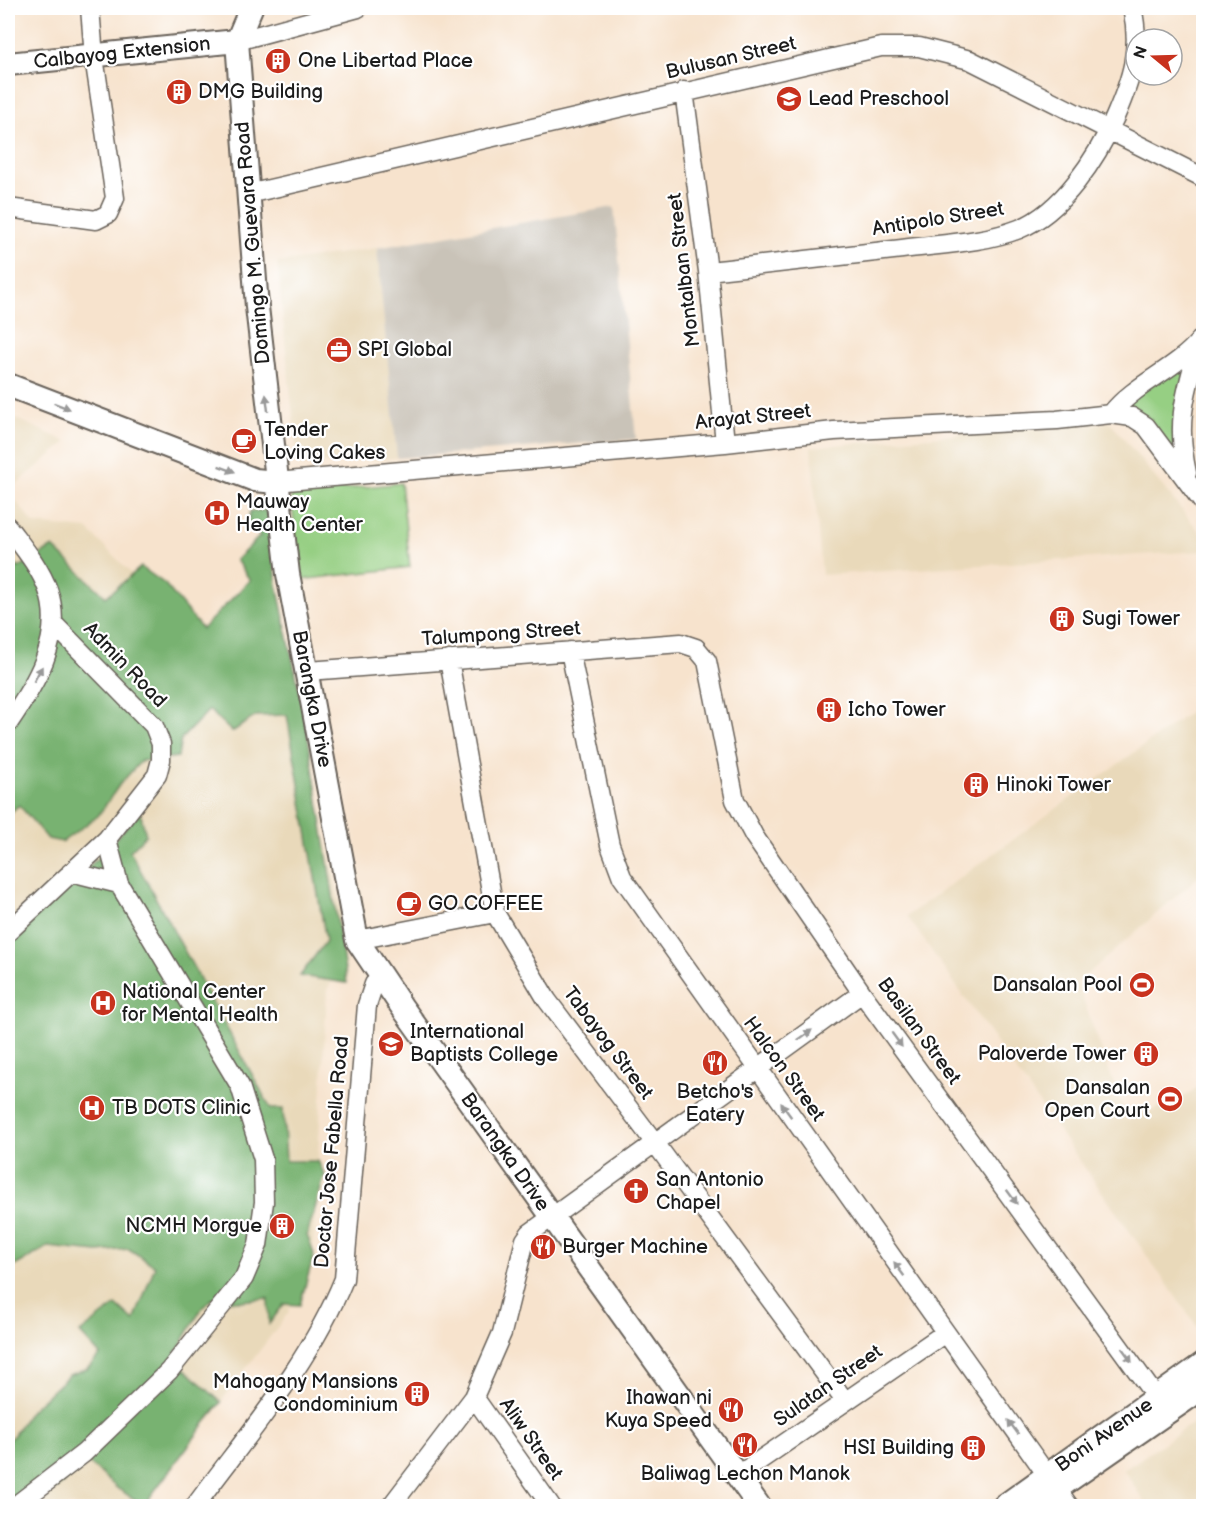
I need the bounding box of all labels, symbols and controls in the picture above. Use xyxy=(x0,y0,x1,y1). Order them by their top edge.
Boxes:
north arrow xyxy=(1124,27,1184,87)
street label: Bulusan Street xyxy=(664,31,798,85)
street label: Calbayog Extension xyxy=(32,32,212,74)
text: N xyxy=(1130,44,1152,61)
building icon: One Libertad Place xyxy=(263,46,293,76)
place label: One Libertad Place xyxy=(298,49,473,73)
building icon: DMG Building xyxy=(164,77,194,107)
place label: DMG Building xyxy=(198,80,323,104)
school or university icon: Lead Preschool xyxy=(774,84,804,114)
place label: Lead Preschool xyxy=(808,87,949,111)
street label: Domingo M. Guevara Road xyxy=(230,121,276,365)
street label: Montalban Street xyxy=(663,192,705,348)
street label: Antipolo Street xyxy=(870,197,1006,241)
office icon: SPI Global xyxy=(324,335,354,365)
place label: SPI Global xyxy=(358,338,452,362)
one-way arrow xyxy=(262,393,272,412)
street label: Arayat Street xyxy=(694,399,812,435)
one-way arrow xyxy=(53,402,71,411)
place label: Tender Loving Cakes xyxy=(264,418,385,465)
cafe icon: Tender Loving Cakes xyxy=(229,426,259,456)
one-way arrow xyxy=(219,464,237,474)
place label: Mauway Health Center xyxy=(236,490,364,537)
hospital icon: Mauway Health Center xyxy=(202,498,232,528)
building icon: Sugi Tower xyxy=(1047,604,1077,634)
place label: Sugi Tower xyxy=(1082,607,1181,631)
street label: Talumpong Street xyxy=(421,616,581,652)
street label: Admin Road xyxy=(78,617,172,713)
street label: Barangka Drive xyxy=(287,628,337,770)
one-way arrow xyxy=(33,665,43,682)
building icon: Icho Tower xyxy=(814,695,844,725)
place label: Icho Tower xyxy=(848,698,946,722)
building icon: Hinoki Tower xyxy=(961,770,991,800)
place label: Hinoki Tower xyxy=(996,773,1112,797)
cafe icon: GO COFFEE xyxy=(394,889,424,919)
place label: GO COFFEE xyxy=(428,892,543,916)
sports icon: Dansalan Pool xyxy=(1127,970,1157,1000)
street label: Basilan Street xyxy=(872,973,966,1089)
place label: Dansalan Pool xyxy=(993,973,1122,997)
place label: National Center for Mental Health xyxy=(122,980,278,1027)
street label: Tabayog Street xyxy=(558,982,658,1104)
hospital icon: National Center for Mental Health xyxy=(88,988,118,1018)
street label: Halcon Street xyxy=(738,1012,830,1126)
place label: International Baptists College xyxy=(410,1020,558,1067)
school or university icon: International Baptists College xyxy=(376,1029,406,1059)
one-way arrow xyxy=(797,1030,812,1042)
one-way arrow xyxy=(891,1031,903,1047)
street label: Doctor Jose Fabella Road xyxy=(310,1035,354,1269)
building icon: Paloverde Tower xyxy=(1131,1039,1161,1069)
place label: Paloverde Tower xyxy=(978,1042,1127,1066)
restaurant icon: Betcho's Eatery xyxy=(700,1048,730,1078)
place label: Dansalan Open Court xyxy=(1045,1076,1150,1123)
place label: Betcho's Eatery xyxy=(677,1080,754,1127)
sports icon: Dansalan Open Court xyxy=(1155,1084,1185,1114)
street label: Barangka Drive xyxy=(455,1088,555,1216)
hospital icon: TB DOTS Clinic xyxy=(77,1093,107,1123)
place label: TB DOTS Clinic xyxy=(112,1096,251,1120)
one-way arrow xyxy=(780,1103,792,1119)
place label: San Antonio Chapel xyxy=(656,1168,764,1215)
church icon: San Antonio Chapel xyxy=(621,1176,651,1206)
one-way arrow xyxy=(1006,1189,1018,1205)
building icon: NCMH Morgue xyxy=(267,1211,297,1241)
place label: NCMH Morgue xyxy=(125,1214,262,1238)
restaurant icon: Burger Machine xyxy=(528,1232,558,1262)
place label: Burger Machine xyxy=(562,1235,708,1259)
one-way arrow xyxy=(894,1261,906,1276)
street label: Sulatan Street xyxy=(769,1340,887,1432)
one-way arrow xyxy=(1121,1346,1133,1362)
place label: Mahogany Mansions Condominium xyxy=(213,1370,398,1417)
building icon: Mahogany Mansions Condominium xyxy=(402,1379,432,1409)
place label: Ihawan ni Kuya Speed xyxy=(605,1386,712,1433)
street label: Aliw Street xyxy=(494,1393,568,1485)
street label: Boni Avenue xyxy=(1051,1393,1157,1477)
restaurant icon: Ihawan ni Kuya Speed xyxy=(716,1395,746,1425)
one-way arrow xyxy=(1007,1420,1019,1436)
restaurant icon: Baliwag Lechon Manok xyxy=(730,1430,760,1460)
building icon: HSI Building xyxy=(958,1433,988,1463)
place label: HSI Building xyxy=(843,1436,954,1460)
place label: Baliwag Lechon Manok xyxy=(640,1462,850,1486)

